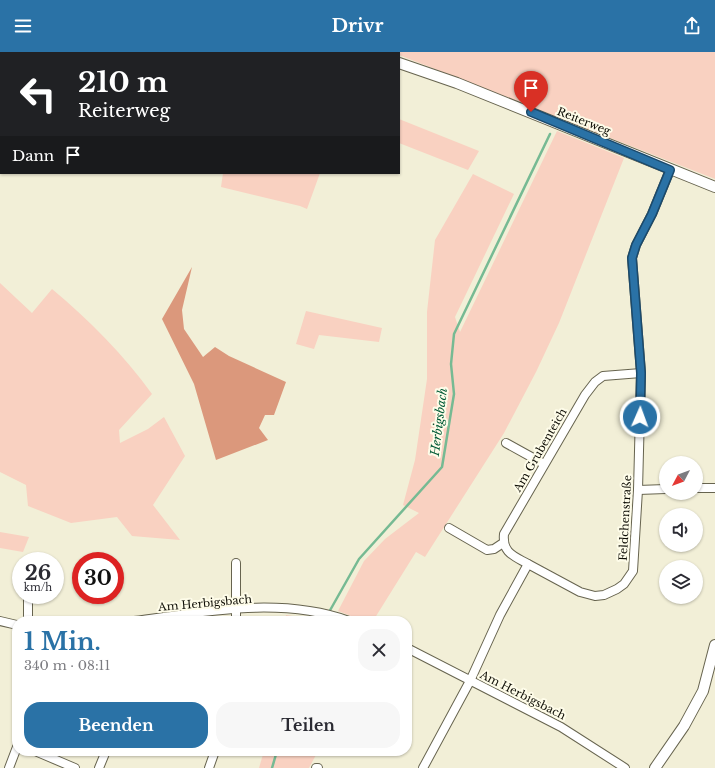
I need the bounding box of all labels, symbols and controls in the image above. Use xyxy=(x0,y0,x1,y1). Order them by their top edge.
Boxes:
icon: menu xyxy=(12,15,34,37)
text: Drivr xyxy=(331,15,384,37)
icon: share xyxy=(681,15,703,37)
text: 210 m xyxy=(78,65,168,100)
icon: left xyxy=(12,68,64,120)
pin xyxy=(514,71,548,112)
icon: arrive xyxy=(520,77,542,99)
text: Reiterweg xyxy=(78,100,170,122)
street label: Reiterweg xyxy=(555,104,613,138)
icon: arrive xyxy=(62,144,84,166)
text: Dann xyxy=(12,146,54,165)
water label: Herbigsbach xyxy=(427,387,450,458)
position arrow xyxy=(619,396,661,438)
street label: Am Grubenteich xyxy=(510,405,570,495)
north arrow xyxy=(659,456,703,500)
map controls xyxy=(659,456,703,604)
street label: Feldchenstraße xyxy=(616,475,634,561)
button: sound xyxy=(659,508,703,552)
speed limit sign: 30 xyxy=(72,552,124,604)
button: layers xyxy=(659,560,703,604)
text: 26 xyxy=(25,561,51,585)
text: km/h xyxy=(24,581,52,594)
street label: Am Herbigsbach xyxy=(156,592,253,614)
text: 1 Min. xyxy=(24,627,101,656)
button: close xyxy=(358,629,400,671)
text: 340 m · 08:11 xyxy=(24,657,110,674)
street label: Am Herbigsbach xyxy=(477,667,569,723)
button: Beenden xyxy=(24,702,208,748)
button: Teilen xyxy=(216,702,400,748)

